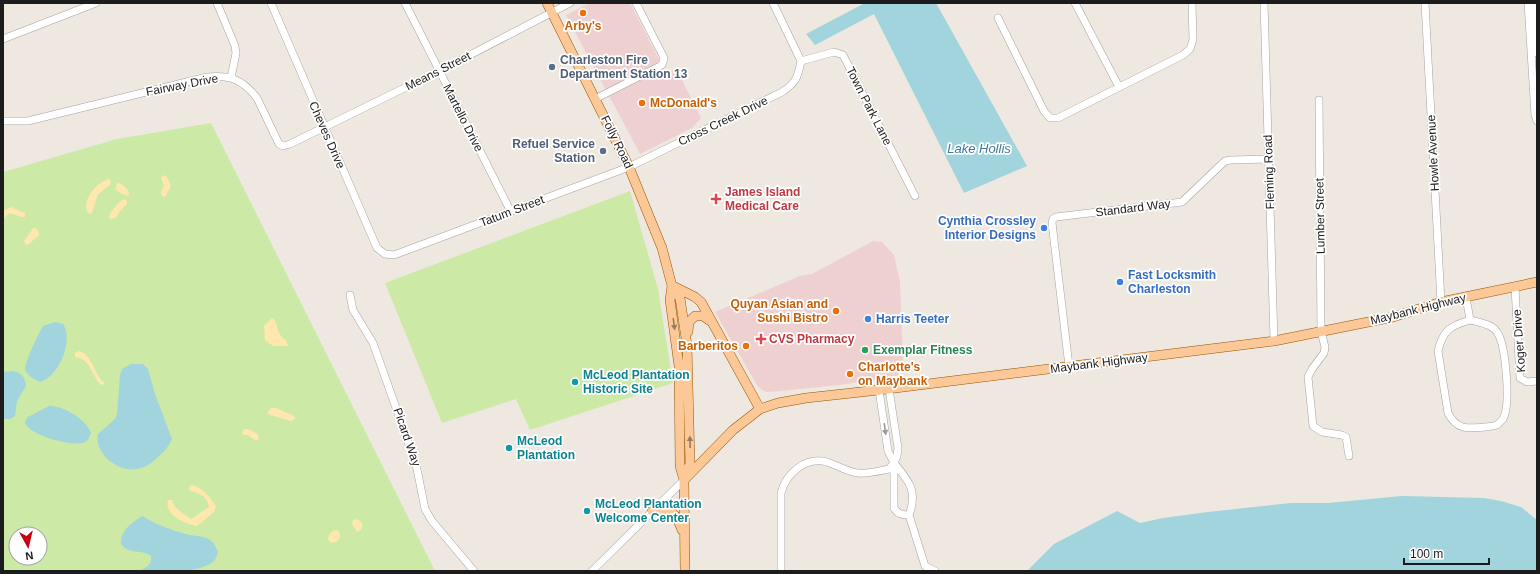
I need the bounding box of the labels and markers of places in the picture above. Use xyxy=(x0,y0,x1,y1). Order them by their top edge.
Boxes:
marker: Arby's xyxy=(578,8,588,18)
place label: Arby's xyxy=(565,19,602,33)
place label: Charleston Fire Department Station 13 xyxy=(560,53,688,81)
marker: Charleston Fire Department Station 13 xyxy=(547,62,557,72)
place label: McDonald's xyxy=(650,96,717,110)
marker: McDonald's xyxy=(637,98,647,108)
place label: Refuel Service Station xyxy=(512,137,595,165)
marker: Refuel Service Station xyxy=(598,146,608,156)
place label: James Island Medical Care xyxy=(725,185,800,213)
marker: James Island Medical Care xyxy=(710,193,722,205)
place label: Cynthia Crossley Interior Designs xyxy=(938,214,1036,242)
marker: Cynthia Crossley Interior Designs xyxy=(1039,223,1049,233)
place label: Fast Locksmith Charleston xyxy=(1128,268,1216,296)
marker: Fast Locksmith Charleston xyxy=(1115,277,1125,287)
place label: Quyan Asian and Sushi Bistro xyxy=(730,297,828,325)
marker: Quyan Asian and Sushi Bistro xyxy=(831,306,841,316)
place label: Harris Teeter xyxy=(876,312,949,326)
marker: Harris Teeter xyxy=(863,314,873,324)
place label: CVS Pharmacy xyxy=(769,332,855,346)
marker: CVS Pharmacy xyxy=(756,334,766,344)
place label: Barberitos xyxy=(678,339,738,353)
marker: Barberitos xyxy=(741,341,751,351)
place label: Exemplar Fitness xyxy=(873,343,973,357)
marker: Exemplar Fitness xyxy=(860,345,870,355)
place label: Charlotte's on Maybank xyxy=(858,360,928,388)
place label: McLeod Plantation Historic Site xyxy=(583,368,690,396)
marker: Charlotte's on Maybank xyxy=(845,369,855,379)
marker: McLeod Plantation Historic Site xyxy=(570,377,580,387)
place label: McLeod Plantation xyxy=(517,434,575,462)
marker: McLeod Plantation xyxy=(504,443,514,453)
place label: McLeod Plantation Welcome Center xyxy=(595,497,702,525)
marker: McLeod Plantation Welcome Center xyxy=(582,506,592,516)

